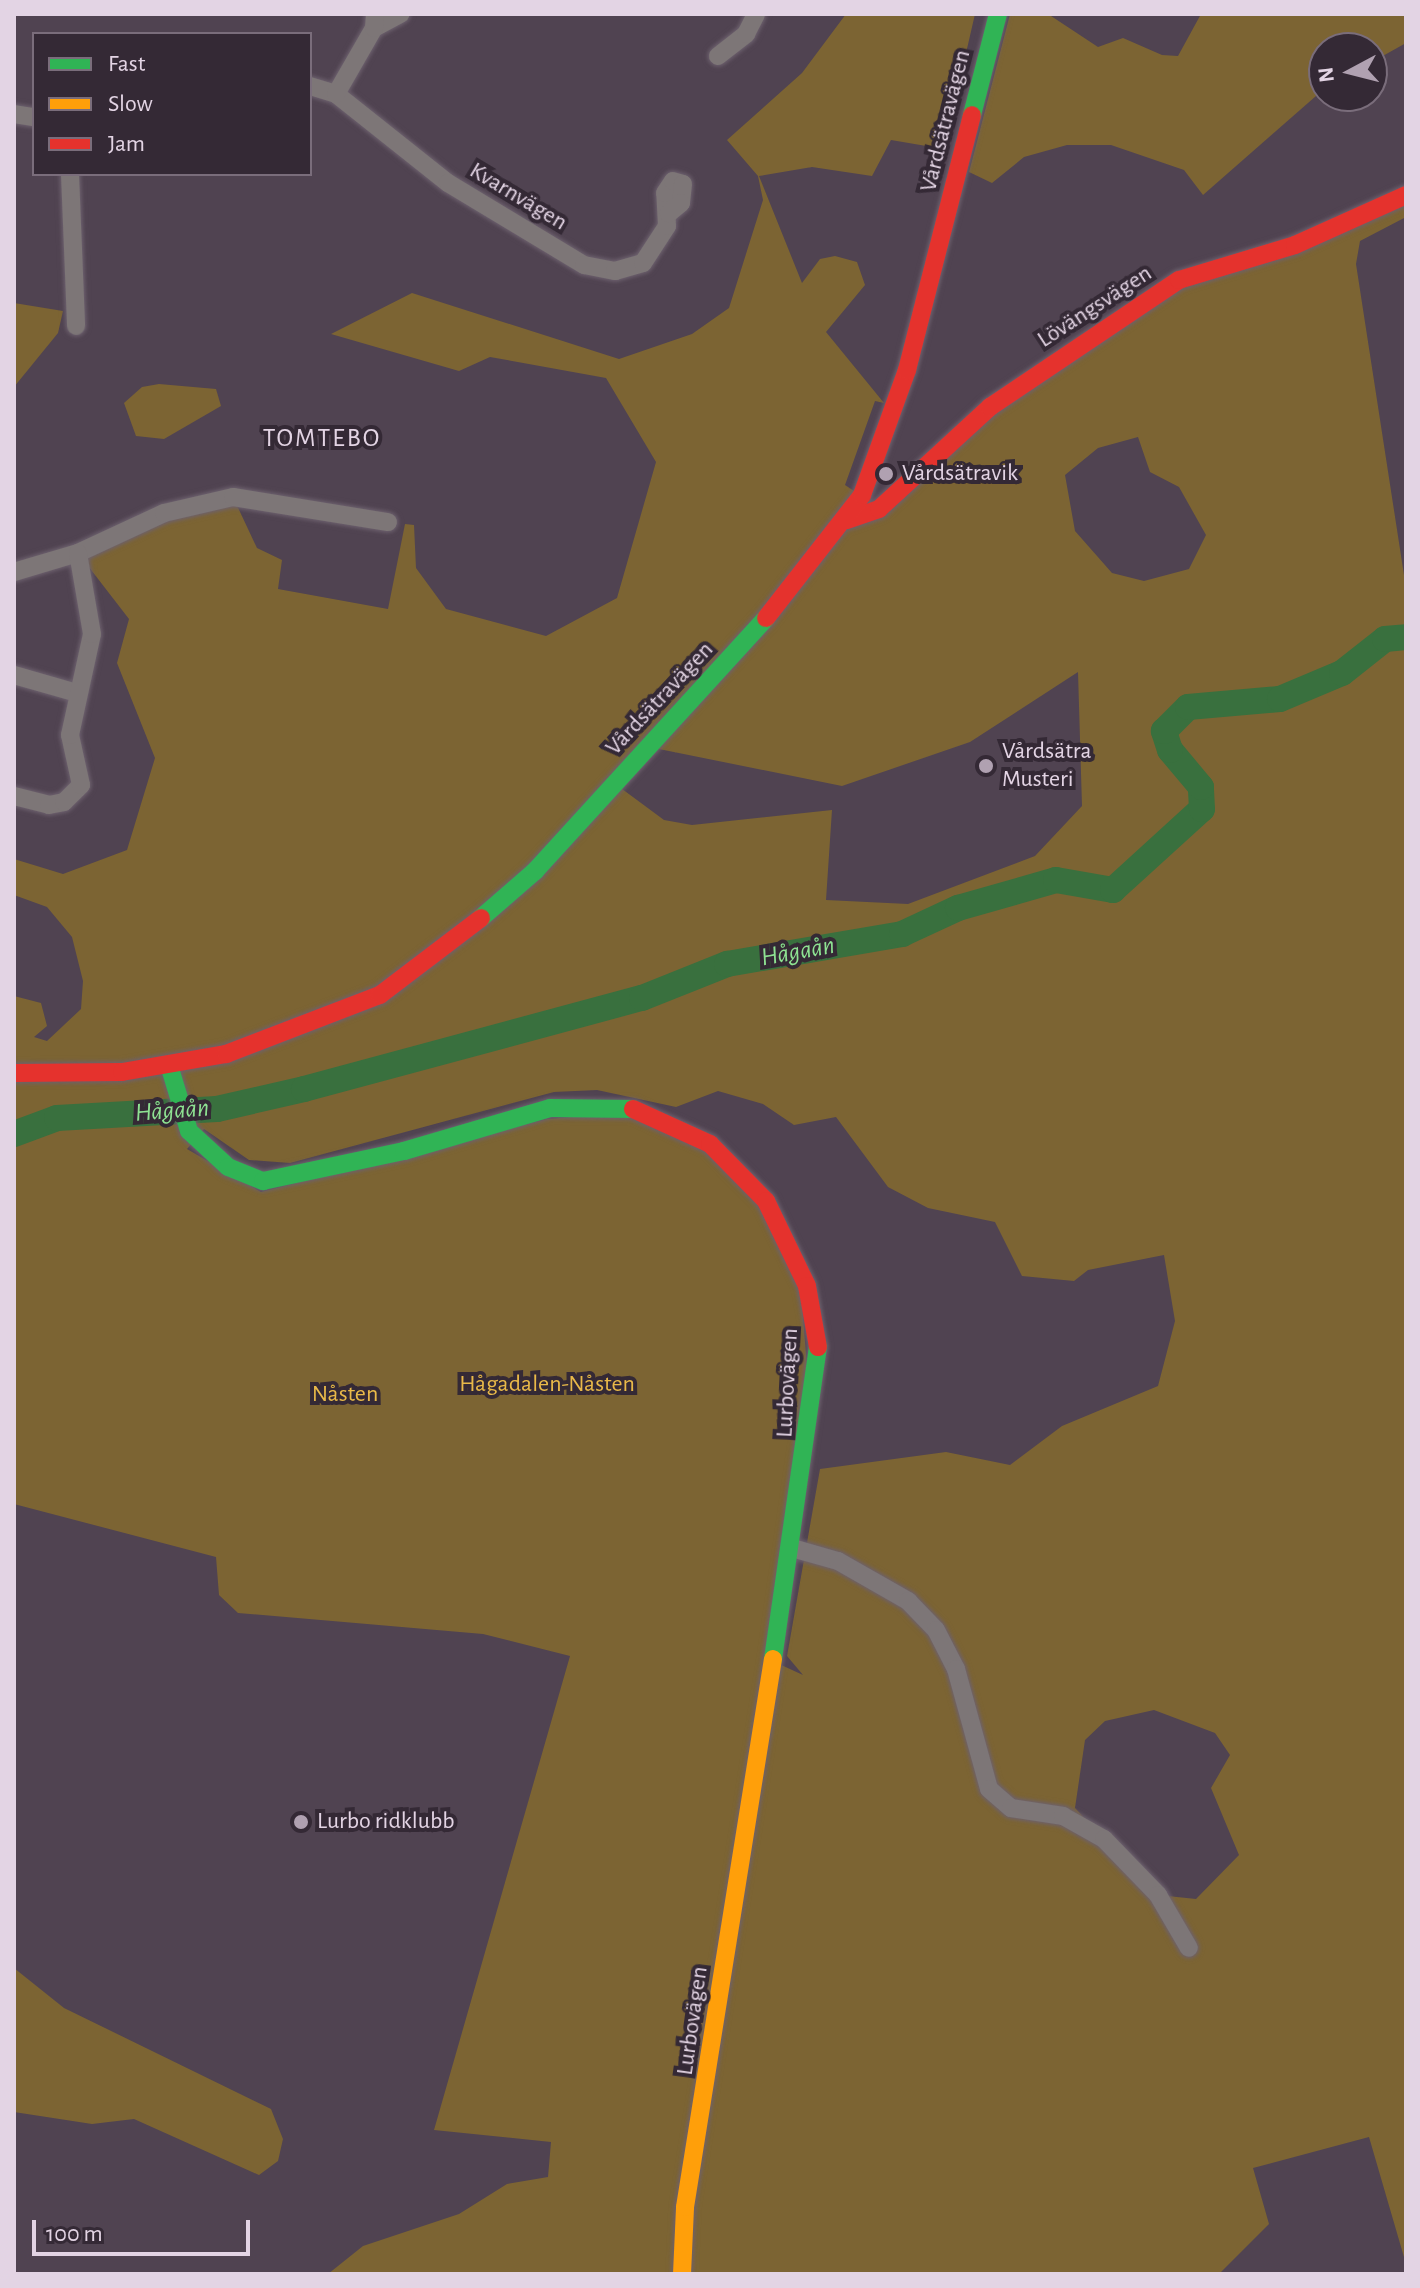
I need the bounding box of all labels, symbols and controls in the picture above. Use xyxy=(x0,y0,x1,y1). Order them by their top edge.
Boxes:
legend xyxy=(32,32,312,176)
north arrow xyxy=(1308,32,1388,112)
street label: Vårdsätravägen xyxy=(914,47,978,195)
text: Fast xyxy=(108,52,145,76)
text: N xyxy=(1314,66,1338,84)
text: Slow xyxy=(108,92,153,116)
text: Jam xyxy=(108,132,145,156)
street label: Kvarnvägen xyxy=(464,157,572,237)
street label: Lövängsvägen xyxy=(1032,259,1158,355)
district label: TOMTEBO xyxy=(263,423,381,455)
place label: Vårdsätravik xyxy=(902,460,1018,488)
marker: Vårdsätravik xyxy=(877,465,895,483)
street label: Vårdsätravägen xyxy=(600,636,720,762)
place label: Vårdsätra Musteri xyxy=(1002,738,1091,794)
marker: Vårdsätra Musteri xyxy=(977,757,995,775)
water label: Hågaån xyxy=(759,930,837,974)
water label: Hågaån xyxy=(134,1093,210,1129)
street label: Lurbovägen xyxy=(771,1328,805,1438)
park label: Hågadalen-Nåsten xyxy=(459,1371,635,1399)
park label: Nåsten xyxy=(312,1381,378,1409)
place label: Lurbo ridklubb xyxy=(317,1808,455,1836)
marker: Lurbo ridklubb xyxy=(292,1813,310,1831)
street label: Lurbovägen xyxy=(671,1965,715,2077)
scale bar xyxy=(36,2204,254,2254)
text: 100 m xyxy=(46,2222,103,2246)

